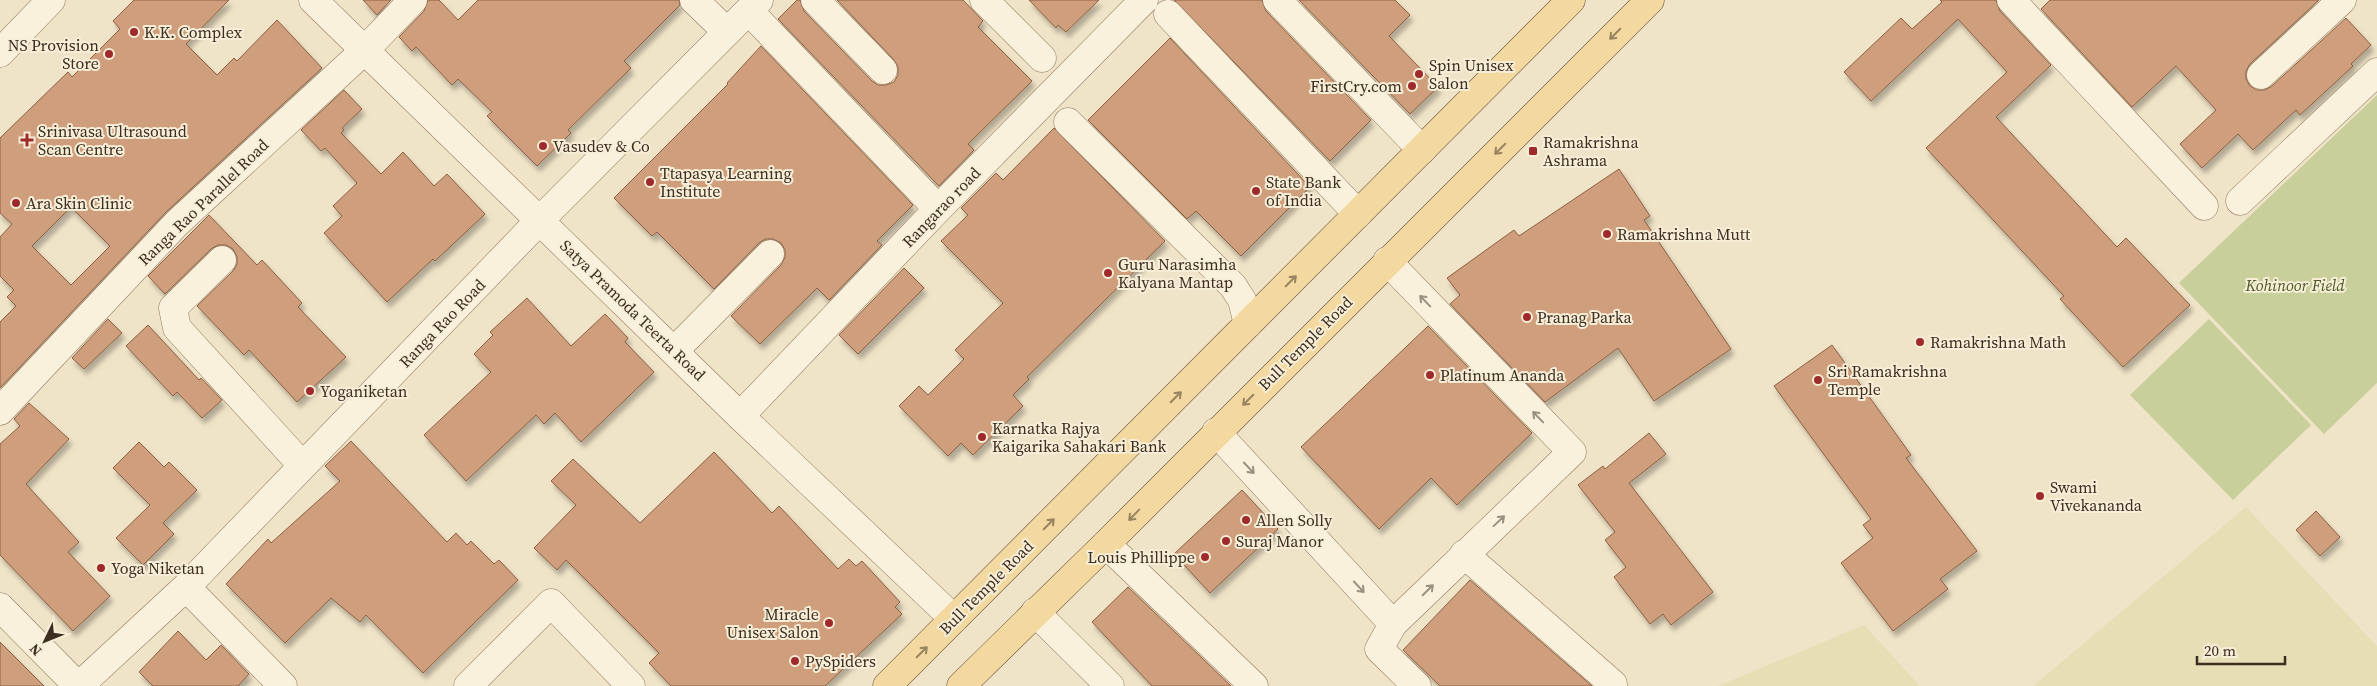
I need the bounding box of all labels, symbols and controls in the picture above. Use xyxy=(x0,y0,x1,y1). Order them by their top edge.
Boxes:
place label: K.K. Complex xyxy=(144,21,243,43)
marker: K.K. Complex xyxy=(128,26,140,38)
one-way arrow xyxy=(1609,28,1621,41)
place label: NS Provision Store xyxy=(8,34,99,74)
marker: NS Provision Store xyxy=(103,48,115,60)
place label: Spin Unisex Salon xyxy=(1429,54,1514,94)
marker: Spin Unisex Salon xyxy=(1413,68,1425,80)
place label: FirstCry.com xyxy=(1310,75,1402,97)
marker: FirstCry.com xyxy=(1406,80,1418,92)
place label: Srinivasa Ultrasound Scan Centre xyxy=(38,120,187,160)
place label: Ramakrishna Ashrama xyxy=(1543,131,1639,171)
marker: Srinivasa Ultrasound Scan Centre xyxy=(20,133,34,147)
street label: Ranga Rao Parallel Road xyxy=(133,134,273,270)
place label: Vasudev & Co xyxy=(553,135,650,157)
marker: Vasudev & Co xyxy=(537,140,549,152)
one-way arrow xyxy=(1494,143,1506,155)
marker: Ramakrishna Ashrama xyxy=(1527,145,1539,157)
place label: Ttapasya Learning Institute xyxy=(660,162,792,202)
street label: Rangarao road xyxy=(897,162,985,252)
place label: State Bank of India xyxy=(1266,171,1341,211)
marker: Ttapasya Learning Institute xyxy=(644,176,656,188)
marker: State Bank of India xyxy=(1250,185,1262,197)
place label: Ara Skin Clinic xyxy=(26,192,132,214)
marker: Ara Skin Clinic xyxy=(10,197,22,209)
place label: Ramakrishna Mutt xyxy=(1617,223,1751,245)
marker: Ramakrishna Mutt xyxy=(1601,228,1613,240)
street label: Satya Pramoda Teerta Road xyxy=(556,235,710,385)
place label: Guru Narasimha Kalyana Mantap xyxy=(1118,253,1237,293)
marker: Guru Narasimha Kalyana Mantap xyxy=(1102,267,1114,279)
street label: Ranga Rao Road xyxy=(394,274,490,372)
park label: Kohinoor Field xyxy=(2244,274,2345,296)
one-way arrow xyxy=(1284,276,1296,288)
street label: Bull Temple Road xyxy=(1253,291,1357,395)
one-way arrow xyxy=(1419,294,1431,307)
place label: Pranag Parka xyxy=(1537,306,1632,328)
marker: Pranag Parka xyxy=(1521,311,1533,323)
place label: Ramakrishna Math xyxy=(1930,331,2067,353)
marker: Ramakrishna Math xyxy=(1914,336,1926,348)
place label: Sri Ramakrishna Temple xyxy=(1828,360,1948,400)
place label: Platinum Ananda xyxy=(1440,364,1565,386)
marker: Platinum Ananda xyxy=(1424,369,1436,381)
marker: Sri Ramakrishna Temple xyxy=(1812,374,1824,386)
place label: Yoganiketan xyxy=(320,380,408,402)
marker: Yoganiketan xyxy=(304,385,316,397)
one-way arrow xyxy=(1170,390,1182,403)
one-way arrow xyxy=(1242,394,1255,406)
one-way arrow xyxy=(1532,411,1544,424)
place label: Karnatka Rajya Kaigarika Sahakari Bank xyxy=(992,417,1167,457)
marker: Karnatka Rajya Kaigarika Sahakari Bank xyxy=(976,431,988,443)
one-way arrow xyxy=(1243,461,1255,474)
place label: Swami Vivekananda xyxy=(2050,476,2143,516)
marker: Swami Vivekananda xyxy=(2034,490,2046,502)
one-way arrow xyxy=(1128,509,1140,522)
place label: Allen Solly xyxy=(1256,509,1333,531)
marker: Allen Solly xyxy=(1240,514,1252,526)
one-way arrow xyxy=(1493,515,1506,527)
one-way arrow xyxy=(1043,518,1055,530)
place label: Suraj Manor xyxy=(1236,530,1324,552)
street label: Bull Temple Road xyxy=(934,535,1038,639)
marker: Suraj Manor xyxy=(1220,535,1232,547)
place label: Louis Phillippe xyxy=(1087,546,1195,568)
marker: Louis Phillippe xyxy=(1199,551,1211,563)
place label: Yoga Niketan xyxy=(111,557,205,579)
marker: Yoga Niketan xyxy=(95,562,107,574)
one-way arrow xyxy=(1353,581,1365,594)
one-way arrow xyxy=(1422,584,1434,596)
place label: Miracle Unisex Salon xyxy=(727,603,819,643)
north arrow xyxy=(20,616,70,666)
marker: Miracle Unisex Salon xyxy=(823,617,835,629)
scale bar xyxy=(2197,634,2284,666)
text: N xyxy=(25,639,46,660)
text: 20 m xyxy=(2204,640,2236,661)
one-way arrow xyxy=(916,645,928,658)
place label: PySpiders xyxy=(805,650,876,672)
marker: PySpiders xyxy=(789,655,801,667)

